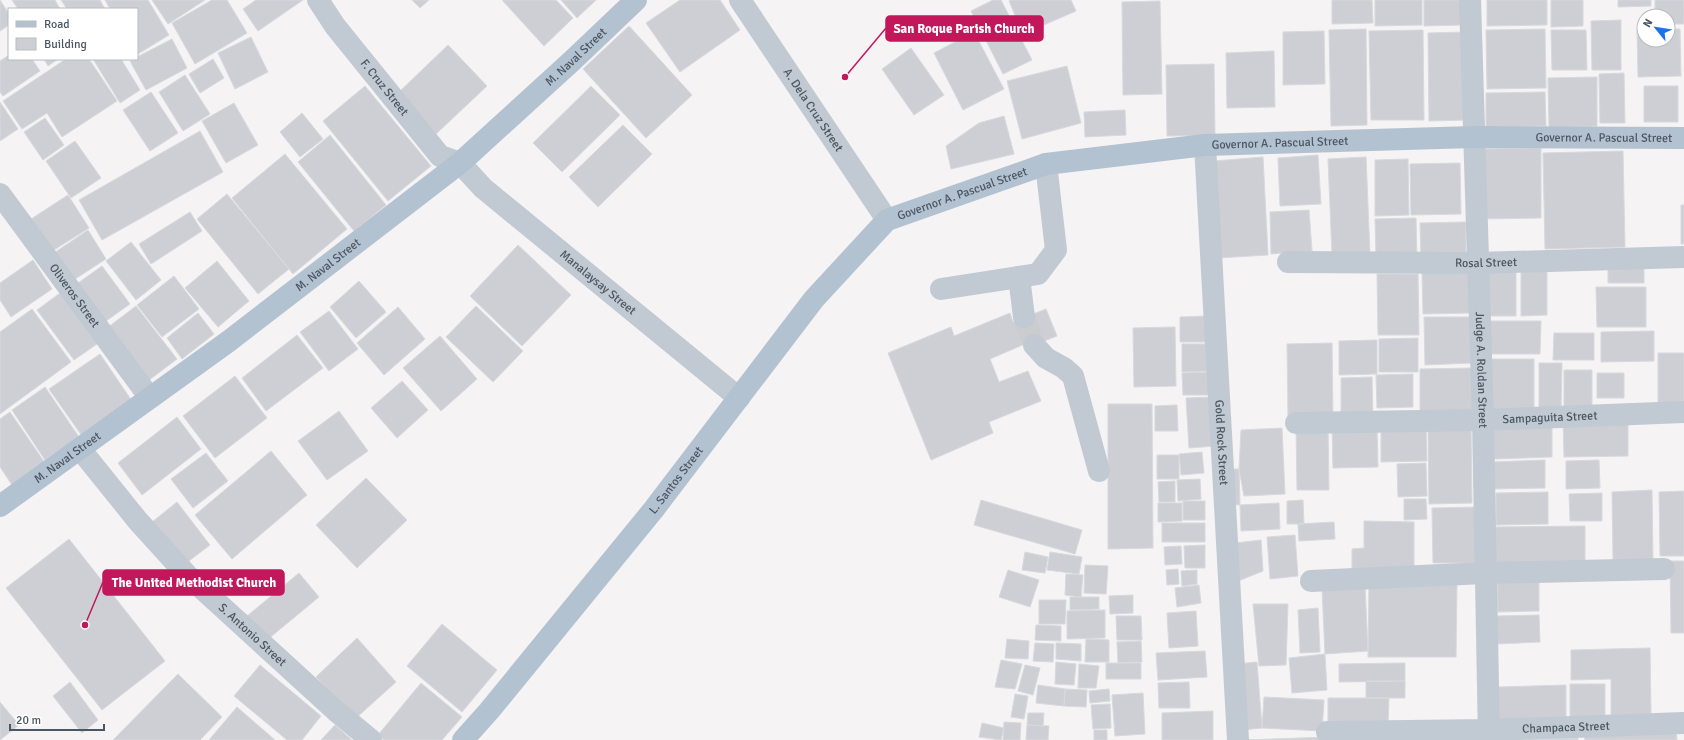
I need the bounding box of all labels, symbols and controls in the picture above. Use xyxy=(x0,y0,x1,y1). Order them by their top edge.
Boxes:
legend xyxy=(8,8,138,60)
north arrow xyxy=(1636,8,1676,48)
callout: San Roque Parish Church xyxy=(886,16,1043,41)
text: Road xyxy=(44,17,70,32)
text: N xyxy=(1640,17,1655,30)
text: San Roque Parish Church xyxy=(893,21,1035,37)
street label: M. Naval Street xyxy=(542,25,610,90)
text: Building xyxy=(44,37,87,52)
street label: F. Cruz Street xyxy=(357,56,412,119)
street label: A. Dela Cruz Street xyxy=(780,65,846,155)
street label: Governor A. Pascual Street xyxy=(1535,130,1672,146)
street label: Governor A. Pascual Street xyxy=(1211,134,1349,153)
street label: Governor A. Pascual Street xyxy=(895,164,1029,224)
street label: M. Naval Street xyxy=(292,235,364,295)
street label: Manalaysay Street xyxy=(556,247,639,318)
street label: Rosal Street xyxy=(1455,255,1517,271)
street label: Oliveros Street xyxy=(46,261,103,331)
street label: Judge A. Roldan Street xyxy=(1472,311,1490,428)
street label: Gold Rock Street xyxy=(1211,400,1231,486)
street label: Sampaguita Street xyxy=(1502,408,1598,427)
street label: M. Naval Street xyxy=(31,429,104,487)
street label: L. Santos Street xyxy=(646,444,707,517)
callout: The United Methodist Church xyxy=(103,570,284,595)
text: The United Methodist Church xyxy=(112,575,276,591)
street label: S. Antonio Street xyxy=(215,600,289,670)
scale bar xyxy=(10,706,104,732)
text: 20 m xyxy=(16,713,41,728)
street label: Champaca Street xyxy=(1522,719,1610,737)

